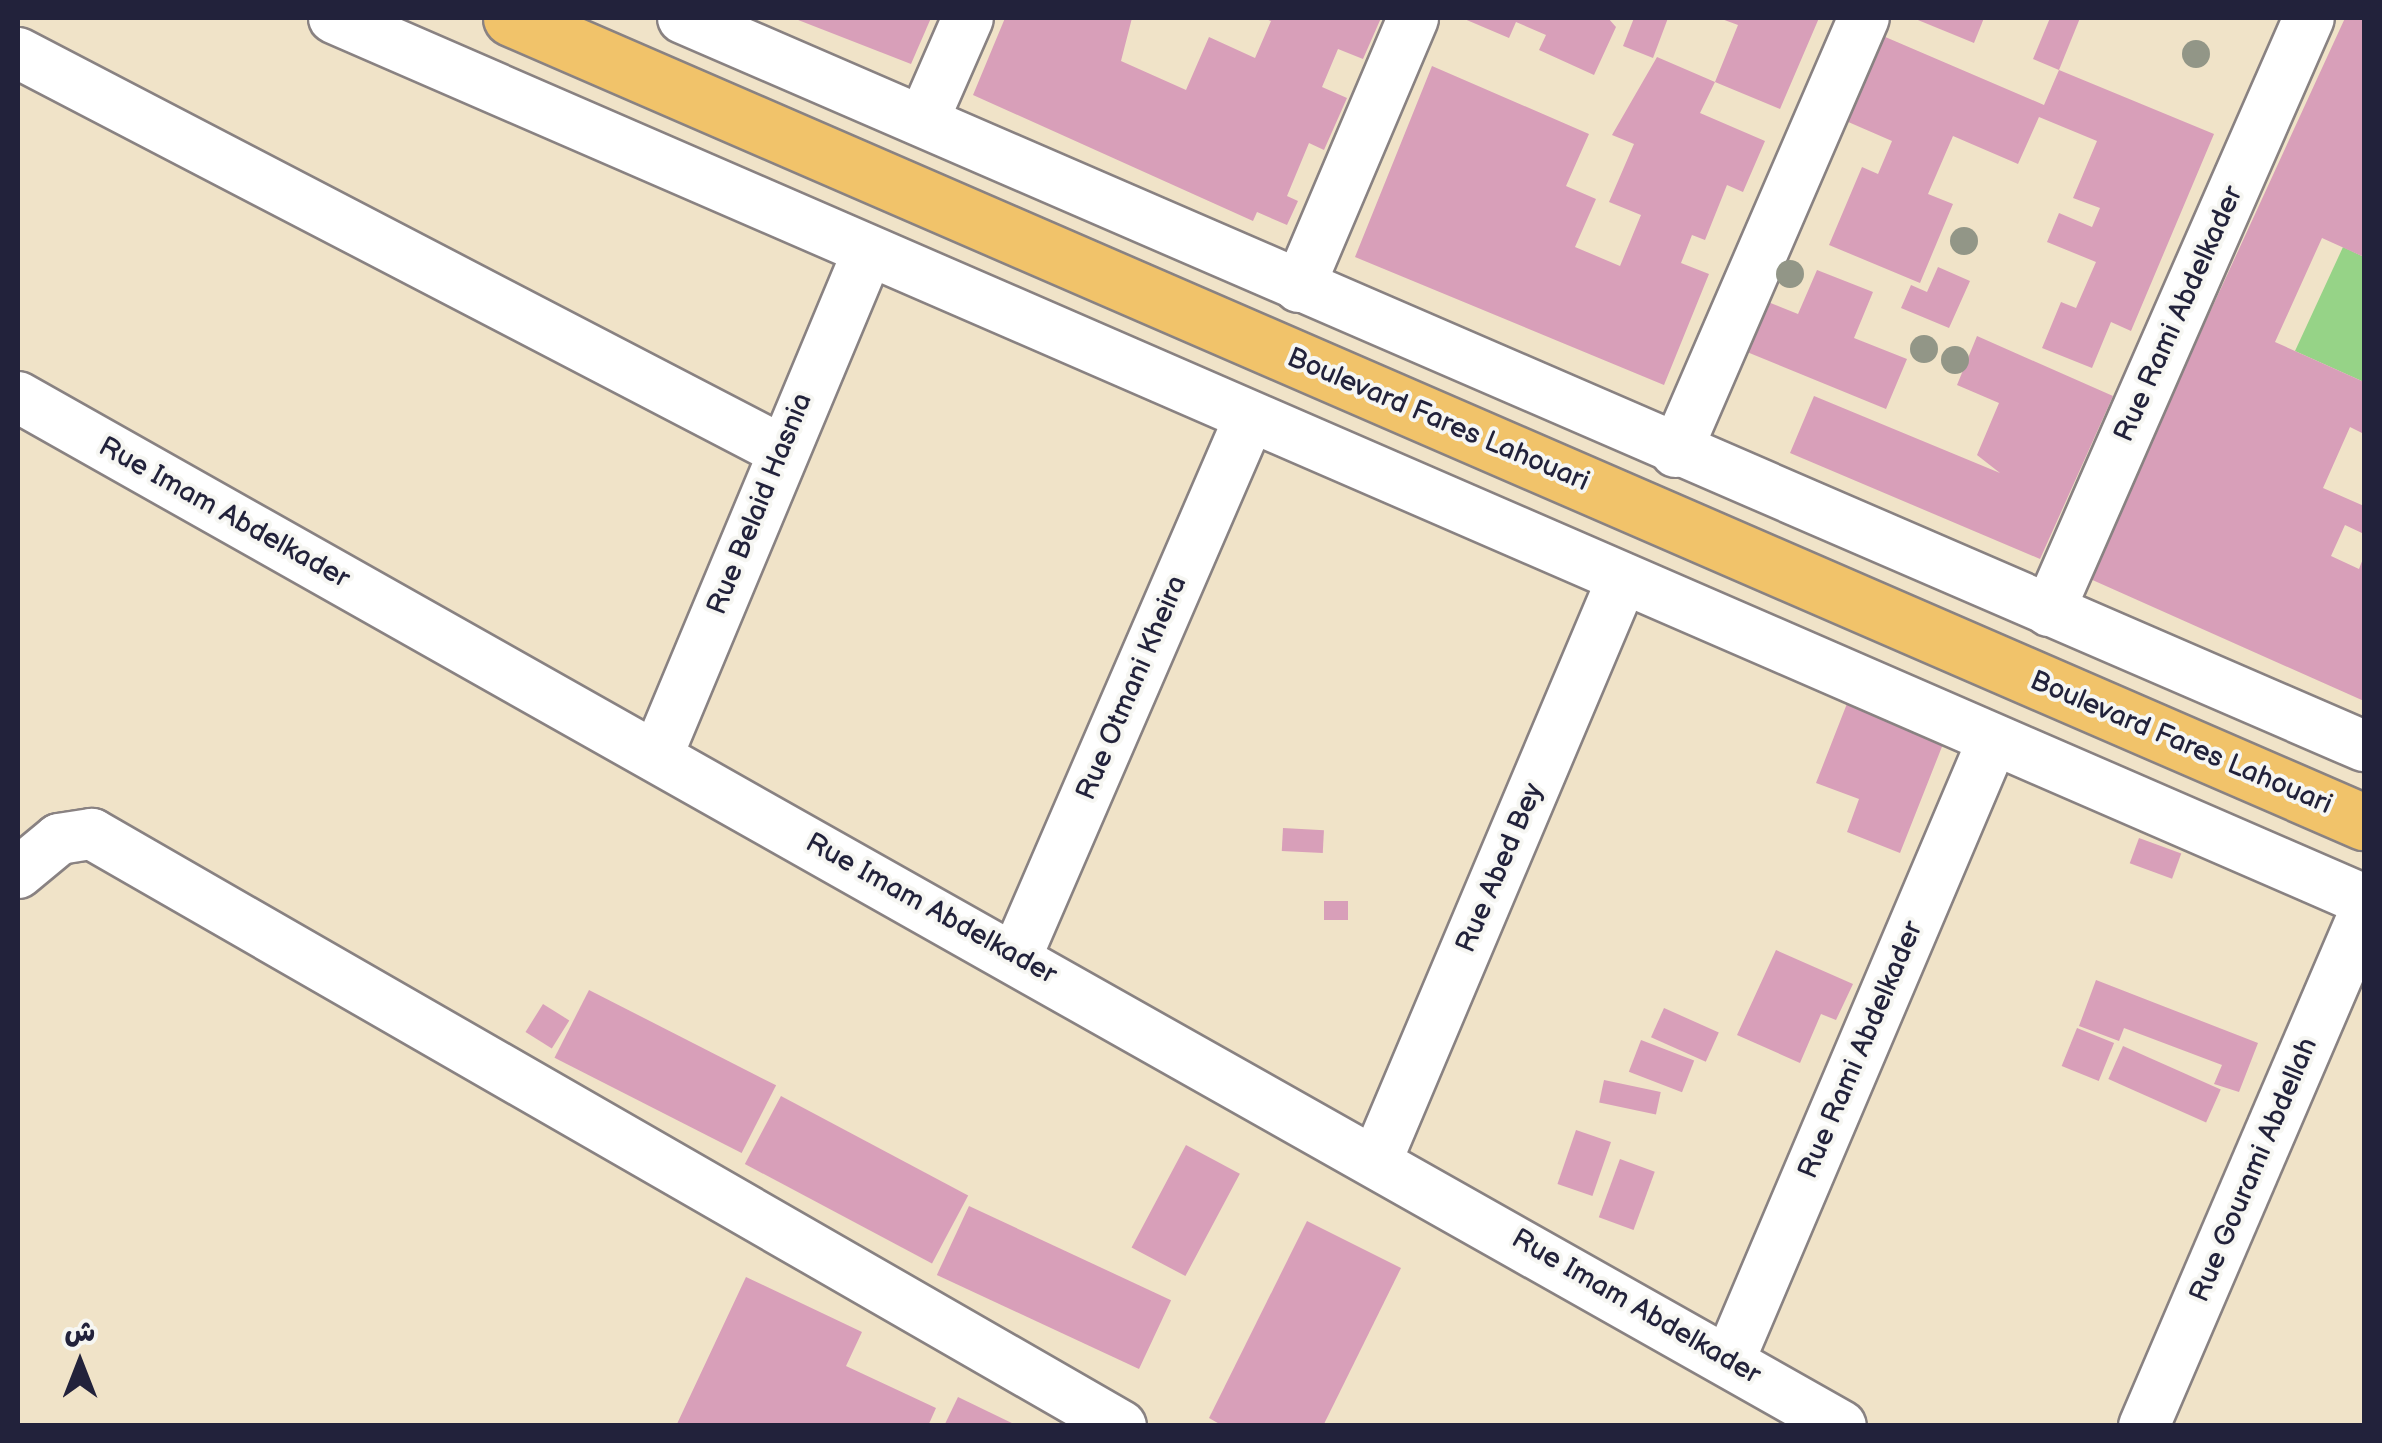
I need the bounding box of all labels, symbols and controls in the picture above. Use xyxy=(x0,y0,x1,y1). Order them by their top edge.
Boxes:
street label: Rue Rami Abdelkader xyxy=(2107,181,2251,447)
street label: Boulevard Fares Lahouari xyxy=(1282,341,1594,499)
street label: Rue Belaid Hasnia xyxy=(700,388,820,620)
street label: Rue Imam Abdelkader xyxy=(93,430,355,596)
street label: Rue Otmani Kheira xyxy=(1070,571,1194,805)
street label: Boulevard Fares Lahouari xyxy=(2025,664,2337,822)
street label: Rue Abed Bey xyxy=(1449,778,1551,958)
street label: Rue Imam Abdelkader xyxy=(800,826,1062,992)
street label: Rue Rami Abdelkader xyxy=(1792,916,1930,1184)
street label: Rue Gourami Abdellah xyxy=(2183,1033,2325,1307)
street label: Rue Imam Abdelkader xyxy=(1506,1222,1766,1392)
north arrow xyxy=(30,1313,130,1413)
text: ش xyxy=(65,1316,95,1349)

